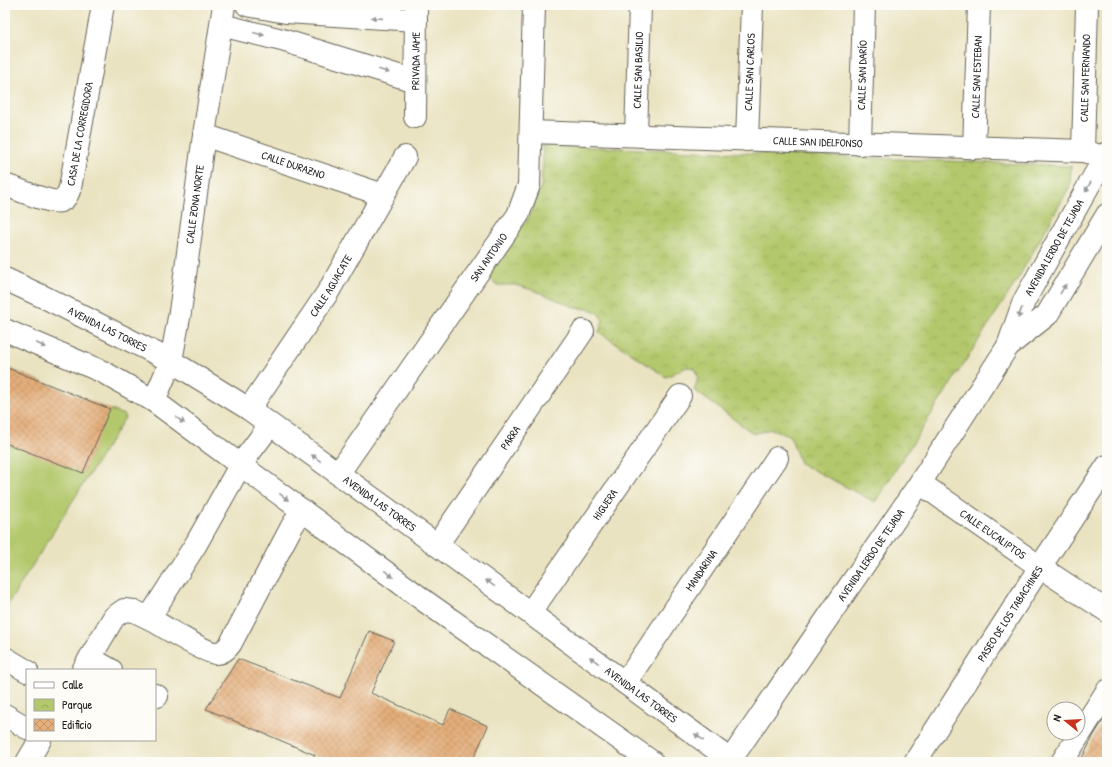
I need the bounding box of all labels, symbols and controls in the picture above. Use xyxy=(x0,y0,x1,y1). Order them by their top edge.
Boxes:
one-way arrow xyxy=(371,14,383,21)
street label: CALLE SAN BASILIO xyxy=(630,31,646,109)
one-way arrow xyxy=(253,32,265,38)
street label: PRIVADA JAME xyxy=(408,32,423,90)
street label: CALLE SAN CARLOS xyxy=(741,33,758,111)
street label: CALLE SAN FERNANDO xyxy=(1077,34,1093,122)
street label: CALLE SAN ESTEBAN xyxy=(968,35,985,119)
street label: CALLE SAN DARÍO xyxy=(854,40,870,110)
one-way arrow xyxy=(378,68,390,74)
street label: CASA DE LA CORREGIDORA xyxy=(63,80,96,187)
street label: CALLE SAN IDELFONSO xyxy=(773,133,863,150)
street label: CALLE DURAZNO xyxy=(260,148,327,182)
street label: CALLE ZONA NORTE xyxy=(182,164,207,245)
one-way arrow xyxy=(1084,181,1091,193)
street label: AVENIDA LERDO DE TEJADA xyxy=(1021,196,1087,298)
street label: SAN ANTONIO xyxy=(467,230,510,284)
street label: CALLE AGUACATE xyxy=(306,252,355,319)
one-way arrow xyxy=(1060,283,1067,295)
street label: AVENIDA LAS TORRES xyxy=(66,303,149,355)
one-way arrow xyxy=(1016,308,1022,320)
one-way arrow xyxy=(35,343,47,349)
one-way arrow xyxy=(174,415,185,424)
street label: PARRA xyxy=(497,422,524,452)
one-way arrow xyxy=(311,454,321,462)
street label: AVENIDA LAS TORRES xyxy=(341,473,419,534)
street label: HIGUERA xyxy=(590,486,621,523)
one-way arrow xyxy=(279,492,290,501)
street label: AVENIDA LERDO DE TEJADA xyxy=(834,506,908,604)
street label: CALLE EUCALIPTOS xyxy=(957,506,1029,562)
street label: MANDARINA xyxy=(682,546,720,594)
street label: PASEO DE LOS TABACHINES xyxy=(974,563,1046,664)
one-way arrow xyxy=(383,570,394,578)
one-way arrow xyxy=(484,579,495,587)
one-way arrow xyxy=(589,656,600,664)
street label: AVENIDA LAS TORRES xyxy=(602,664,680,726)
legend xyxy=(26,669,156,741)
text: Calle xyxy=(62,676,83,693)
text: Parque xyxy=(62,696,92,713)
north arrow xyxy=(1046,701,1086,741)
text: N xyxy=(1049,713,1064,723)
text: Edificio xyxy=(62,716,92,733)
one-way arrow xyxy=(694,733,705,741)

